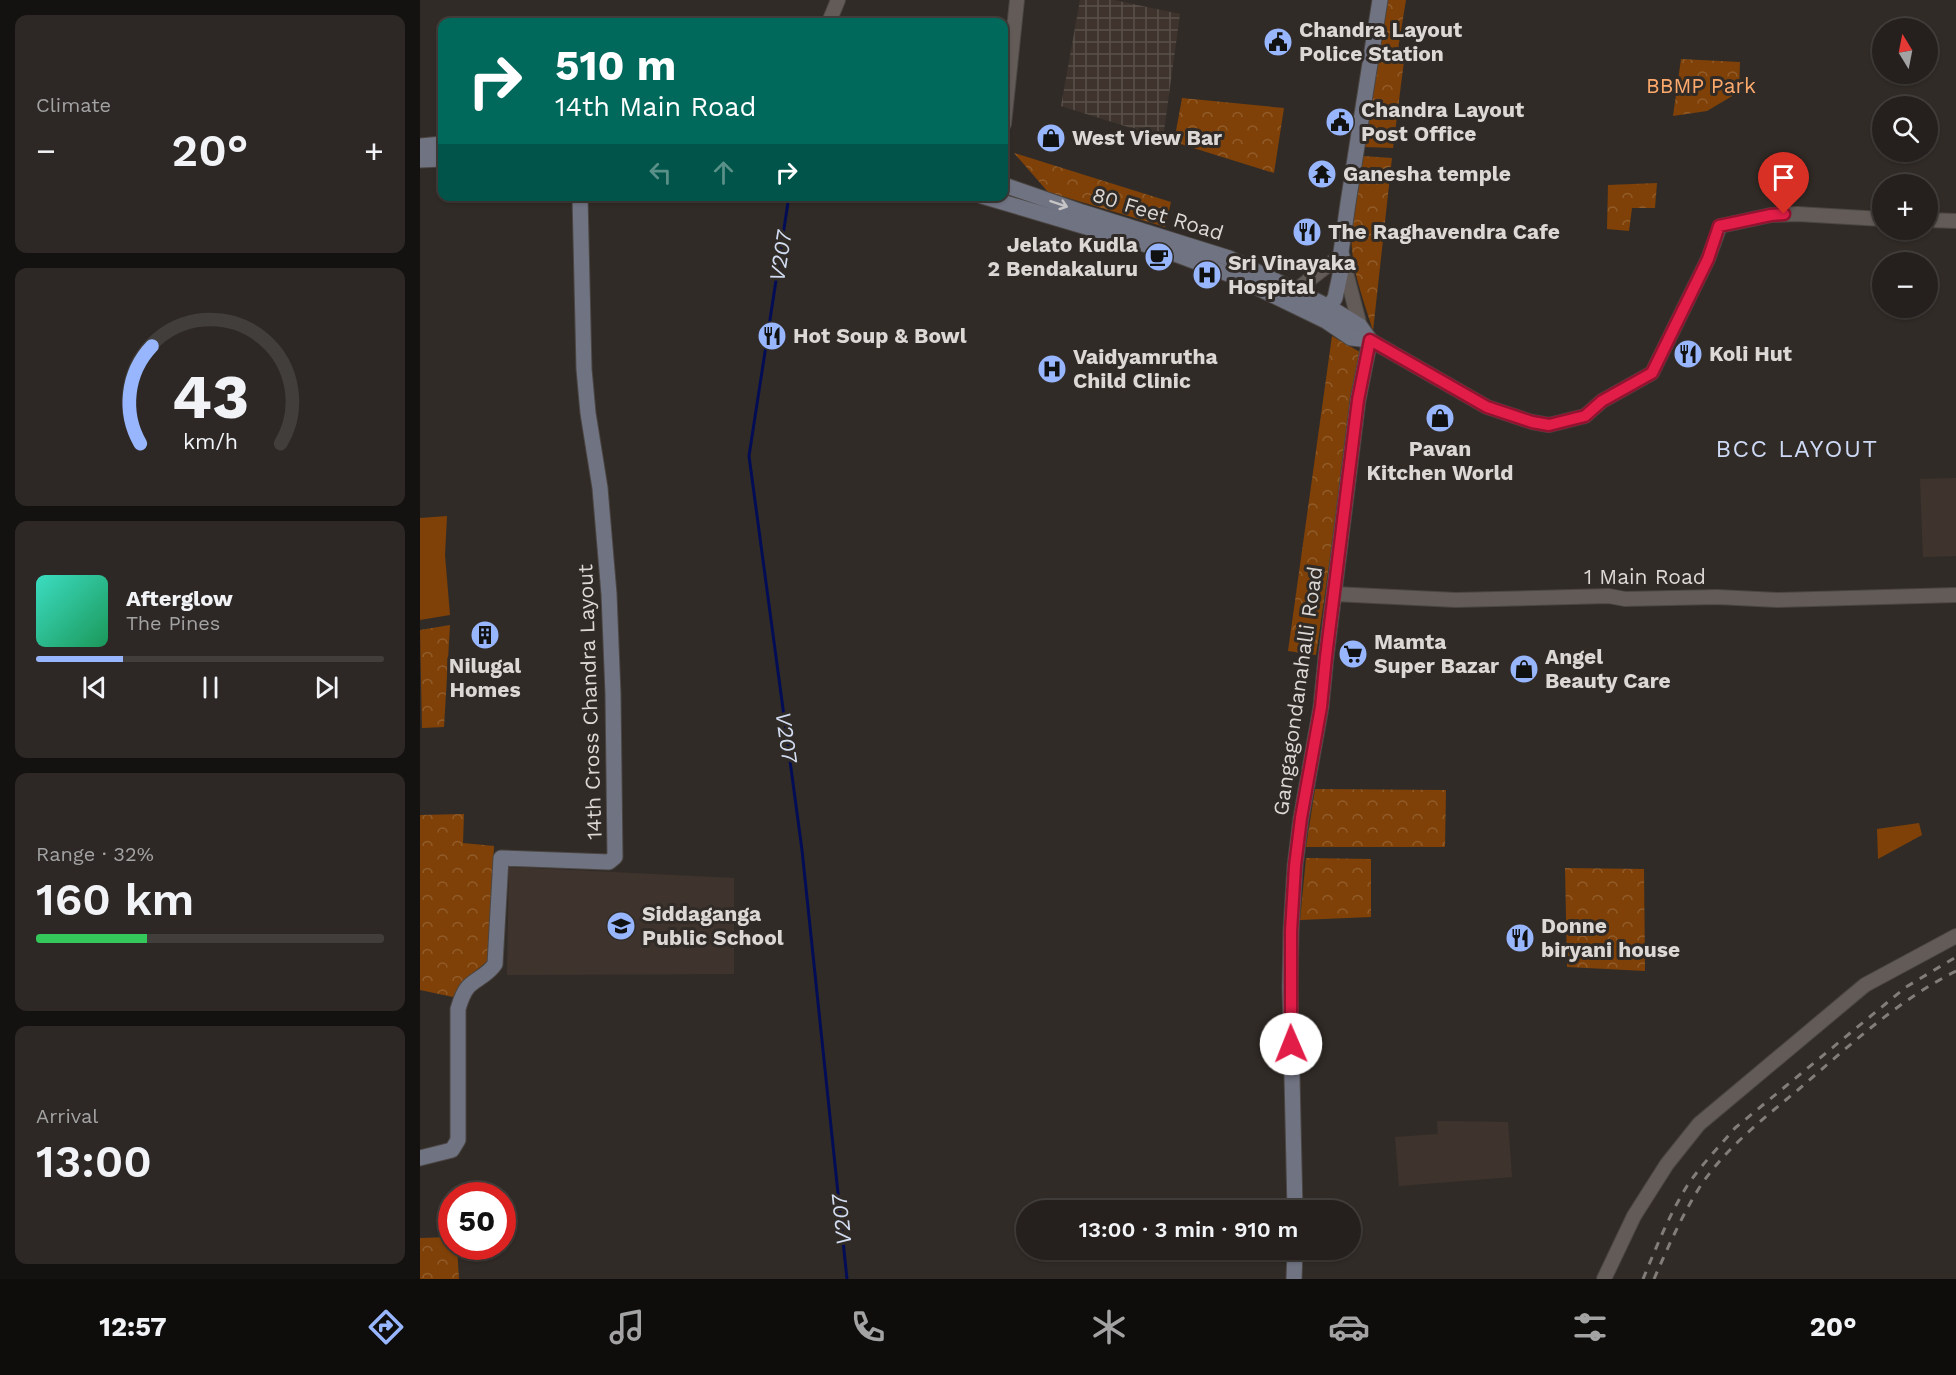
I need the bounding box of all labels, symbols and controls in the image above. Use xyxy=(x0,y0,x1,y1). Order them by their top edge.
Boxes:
place label: Chandra Layout Police Station xyxy=(1299,17,1462,66)
north arrow xyxy=(1872,18,1938,84)
map controls xyxy=(1872,18,1938,318)
public building icon: Chandra Layout Police Station xyxy=(1262,26,1294,58)
text: 510 m xyxy=(555,41,676,90)
icon: right xyxy=(456,42,534,120)
park label: BBMP Park xyxy=(1646,73,1756,98)
text: 14th Main Road xyxy=(555,91,756,123)
text: Climate xyxy=(36,93,111,117)
button: search xyxy=(1872,96,1938,162)
place label: Chandra Layout Post Office xyxy=(1361,97,1524,146)
public building icon: Chandra Layout Post Office xyxy=(1324,106,1356,138)
shop icon: West View Bar xyxy=(1035,122,1067,154)
text: 20° xyxy=(172,124,248,177)
place label: West View Bar xyxy=(1072,125,1222,150)
text: − xyxy=(36,131,56,170)
text: + xyxy=(364,131,384,170)
pin xyxy=(1758,152,1809,214)
icon: left xyxy=(644,156,677,189)
icon: ahead xyxy=(707,156,740,189)
icon: right xyxy=(770,156,803,189)
temple icon: Ganesha temple xyxy=(1306,158,1338,190)
place label: Ganesha temple xyxy=(1343,161,1511,186)
icon: arrive xyxy=(1767,161,1800,194)
button: + xyxy=(1872,174,1938,240)
street label: 80 Feet Road xyxy=(1089,182,1227,245)
one-way arrow xyxy=(1049,200,1068,211)
restaurant icon: The Raghavendra Cafe xyxy=(1291,216,1323,248)
place label: The Raghavendra Cafe xyxy=(1328,219,1560,244)
water label: V207 xyxy=(764,228,797,283)
place label: Jelato Kudla 2 Bendakaluru xyxy=(988,232,1139,281)
cafe icon: Jelato Kudla 2 Bendakaluru xyxy=(1143,241,1175,273)
place label: Sri Vinayaka Hospital xyxy=(1228,250,1357,299)
button: − xyxy=(1872,252,1938,318)
hospital icon: Sri Vinayaka Hospital xyxy=(1191,259,1223,291)
restaurant icon: Hot Soup & Bowl xyxy=(756,320,788,352)
place label: Hot Soup & Bowl xyxy=(793,323,967,348)
restaurant icon: Koli Hut xyxy=(1672,338,1704,370)
place label: Koli Hut xyxy=(1709,341,1792,366)
place label: Vaidyamrutha Child Clinic xyxy=(1073,344,1219,393)
hospital icon: Vaidyamrutha Child Clinic xyxy=(1036,353,1068,385)
text: 43 xyxy=(171,360,249,433)
shop icon: Pavan Kitchen World xyxy=(1424,402,1456,434)
text: km/h xyxy=(182,429,238,454)
district label: BCC LAYOUT xyxy=(1715,435,1879,463)
place label: Pavan Kitchen World xyxy=(1366,436,1514,485)
street label: 14th Cross Chandra Layout xyxy=(572,564,607,840)
street label: 1 Main Road xyxy=(1584,564,1706,589)
street label: Gangagondanahalli Road xyxy=(1268,565,1327,817)
text: Afterglow xyxy=(126,586,233,611)
text: The Pines xyxy=(126,611,220,635)
building icon: Nilugal Homes xyxy=(469,619,501,651)
place label: Mamta Super Bazar xyxy=(1374,629,1499,678)
supermarket icon: Mamta Super Bazar xyxy=(1337,638,1369,670)
place label: Angel Beauty Care xyxy=(1545,644,1671,693)
place label: Nilugal Homes xyxy=(449,653,521,702)
shop icon: Angel Beauty Care xyxy=(1508,653,1540,685)
icon: previous xyxy=(78,671,111,704)
icon: pause xyxy=(194,671,227,704)
icon: next xyxy=(310,671,343,704)
water label: V207 xyxy=(771,710,803,765)
text: Range · 32% xyxy=(36,842,154,866)
text: 160 km xyxy=(36,873,194,926)
place label: Siddaganga Public School xyxy=(642,901,784,950)
school or university icon: Siddaganga Public School xyxy=(605,910,637,942)
place label: Donne biryani house xyxy=(1541,913,1680,962)
restaurant icon: Donne biryani house xyxy=(1504,922,1536,954)
position arrow xyxy=(1259,1012,1323,1076)
text: Arrival xyxy=(36,1104,98,1128)
text: 13:00 xyxy=(36,1135,152,1188)
speed limit sign: 50 xyxy=(438,1182,516,1260)
water label: V207 xyxy=(826,1192,857,1246)
text: 13:00 · 3 min · 910 m xyxy=(1079,1217,1298,1242)
icon: directions xyxy=(365,1306,407,1348)
icon: music xyxy=(606,1306,648,1348)
icon: phone xyxy=(847,1306,889,1348)
icon: climate xyxy=(1088,1306,1130,1348)
icon: car xyxy=(1328,1306,1370,1348)
icon: filters xyxy=(1569,1306,1611,1348)
text: 12:57 xyxy=(99,1311,167,1343)
text: 20° xyxy=(1810,1311,1857,1343)

